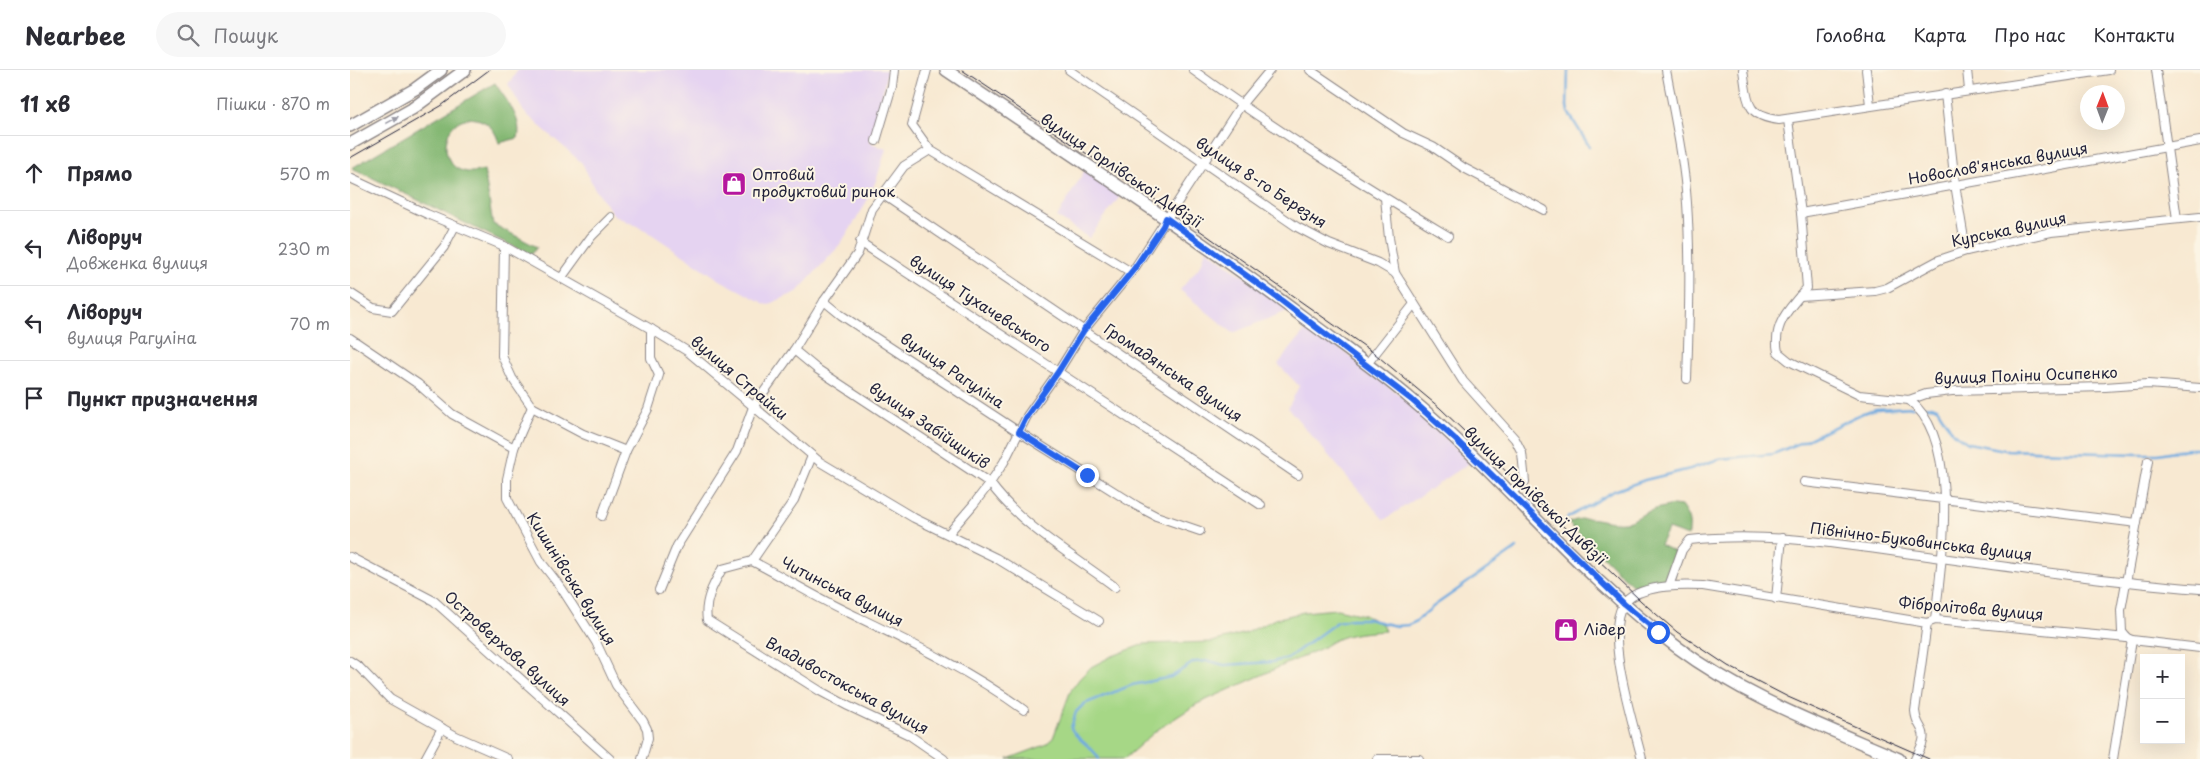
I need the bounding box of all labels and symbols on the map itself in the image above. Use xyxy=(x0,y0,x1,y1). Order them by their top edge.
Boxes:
north arrow xyxy=(2080,85,2125,130)
street label: вулиця Горлівської Дивізії xyxy=(1036,107,1208,233)
one-way arrow xyxy=(385,116,400,124)
street label: вулиця 8-го Березня xyxy=(1192,131,1332,233)
street label: Новослов'янська вулиця xyxy=(1906,135,2089,190)
place label: Оптовий продуктовий ринок xyxy=(752,162,895,202)
shop icon: Оптовий продуктовий ринок xyxy=(721,171,747,197)
street label: Курська вулиця xyxy=(1949,205,2068,252)
street label: вулиця Тухачевського xyxy=(906,248,1056,357)
street label: Громадянська вулиця xyxy=(1100,317,1248,427)
street label: вулиця Рагуліна xyxy=(896,326,1010,414)
street label: вулиця Страйки xyxy=(686,329,794,424)
street label: вулиця Поліни Осипенко xyxy=(1934,360,2118,389)
street label: вулиця Забійщиків xyxy=(865,376,995,474)
street label: вулиця Горлівської Дивізії xyxy=(1459,420,1613,570)
route end xyxy=(1076,464,1099,487)
street label: Кишинівська вулиця xyxy=(522,507,623,649)
street label: Північно-Буковинська вулиця xyxy=(1809,515,2033,566)
street label: Читинська вулиця xyxy=(777,550,908,632)
street label: Островерхова вулиця xyxy=(440,585,576,711)
street label: Фібролітова вулиця xyxy=(1898,590,2045,625)
shop icon: Лідер xyxy=(1553,617,1579,643)
place label: Лідер xyxy=(1584,617,1625,640)
route start xyxy=(1647,621,1670,644)
street label: Владивостокська вулиця xyxy=(762,630,933,739)

